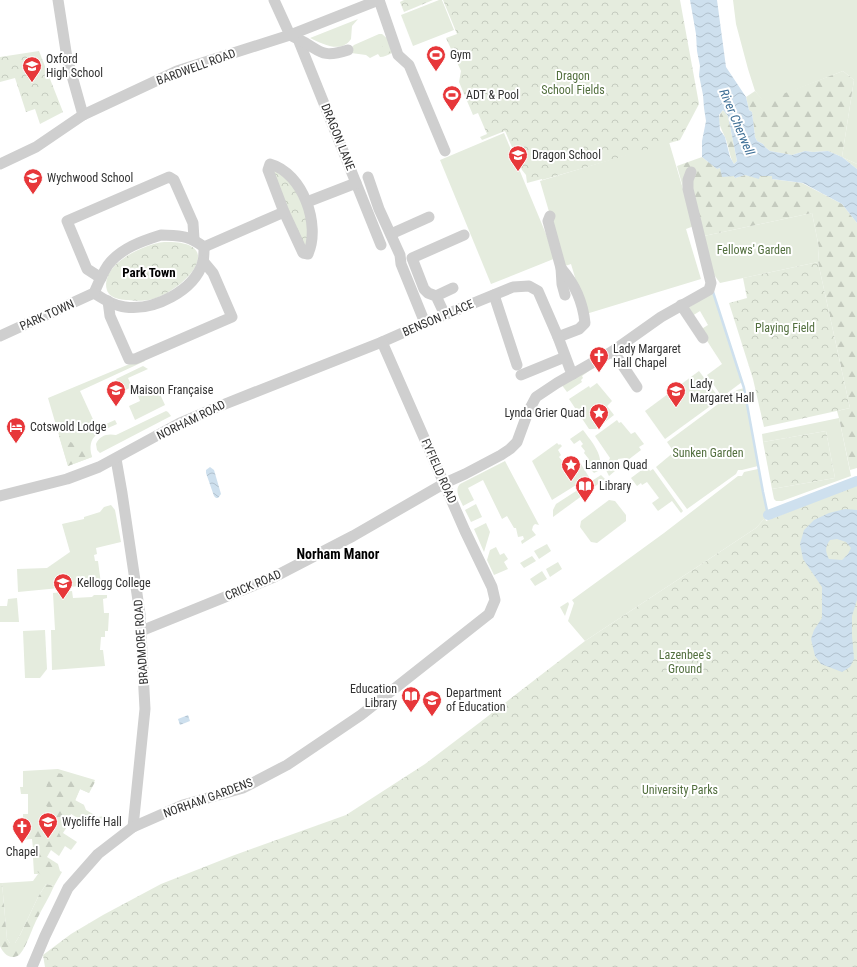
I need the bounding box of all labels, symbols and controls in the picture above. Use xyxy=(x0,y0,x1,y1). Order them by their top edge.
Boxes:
sports icon: Gym xyxy=(425,44,447,72)
street label: BARDWELL ROAD xyxy=(155,46,238,88)
place label: Gym xyxy=(450,48,471,62)
place label: Oxford High School xyxy=(46,52,103,80)
school or university icon: Oxford High School xyxy=(21,55,43,83)
park label: Dragon School Fields xyxy=(541,69,605,97)
sports icon: ADT & Pool xyxy=(441,84,463,112)
water label: River Cherwell xyxy=(716,87,758,158)
place label: ADT & Pool xyxy=(466,88,519,102)
street label: DRAGON LANE xyxy=(318,102,358,172)
school or university icon: Dragon School xyxy=(507,144,529,172)
place label: Dragon School xyxy=(532,148,601,162)
school or university icon: Wychwood School xyxy=(22,167,44,195)
place label: Wychwood School xyxy=(47,171,133,185)
park label: Fellows' Garden xyxy=(717,243,792,257)
district label: Park Town xyxy=(122,265,176,280)
street label: PARK TOWN xyxy=(18,297,76,333)
street label: BENSON PLACE xyxy=(400,297,476,339)
park label: Playing Field xyxy=(755,321,815,335)
place label: Lady Margaret Hall Chapel xyxy=(613,342,681,370)
church icon: Lady Margaret Hall Chapel xyxy=(588,345,610,373)
place label: Lady Margaret Hall xyxy=(690,377,754,405)
school or university icon: Maison Française xyxy=(105,379,127,407)
school or university icon: Lady Margaret Hall xyxy=(665,380,687,408)
place label: Maison Française xyxy=(130,383,214,397)
street label: NORHAM ROAD xyxy=(154,397,228,443)
place icon: Lynda Grier Quad xyxy=(588,402,610,430)
place label: Lynda Grier Quad xyxy=(505,406,585,420)
hotel icon: Cotswold Lodge xyxy=(5,416,27,444)
place label: Cotswold Lodge xyxy=(30,420,107,434)
street label: FYFIELD ROAD xyxy=(418,436,460,506)
park label: Sunken Garden xyxy=(672,446,744,460)
place icon: Lannon Quad xyxy=(560,454,582,482)
place label: Lannon Quad xyxy=(585,458,647,472)
library icon: Library xyxy=(574,475,596,503)
place label: Library xyxy=(599,479,631,493)
district label: Norham Manor xyxy=(297,546,380,562)
street label: CRICK ROAD xyxy=(223,567,283,603)
school or university icon: Kellogg College xyxy=(52,572,74,600)
place label: Kellogg College xyxy=(77,576,151,590)
street label: BRADMORE ROAD xyxy=(131,599,151,685)
park label: Lazenbee's Ground xyxy=(659,648,711,676)
place label: Education Library xyxy=(350,682,397,710)
library icon: Education Library xyxy=(400,685,422,713)
place label: Department of Education xyxy=(446,686,506,714)
school or university icon: Department of Education xyxy=(421,689,443,717)
street label: NORHAM GARDENS xyxy=(161,775,255,821)
park label: University Parks xyxy=(642,783,718,797)
school or university icon: Wycliffe Hall xyxy=(37,811,59,839)
place label: Wycliffe Hall xyxy=(62,815,122,829)
church icon: Chapel xyxy=(11,816,33,844)
place label: Chapel xyxy=(6,845,38,859)

